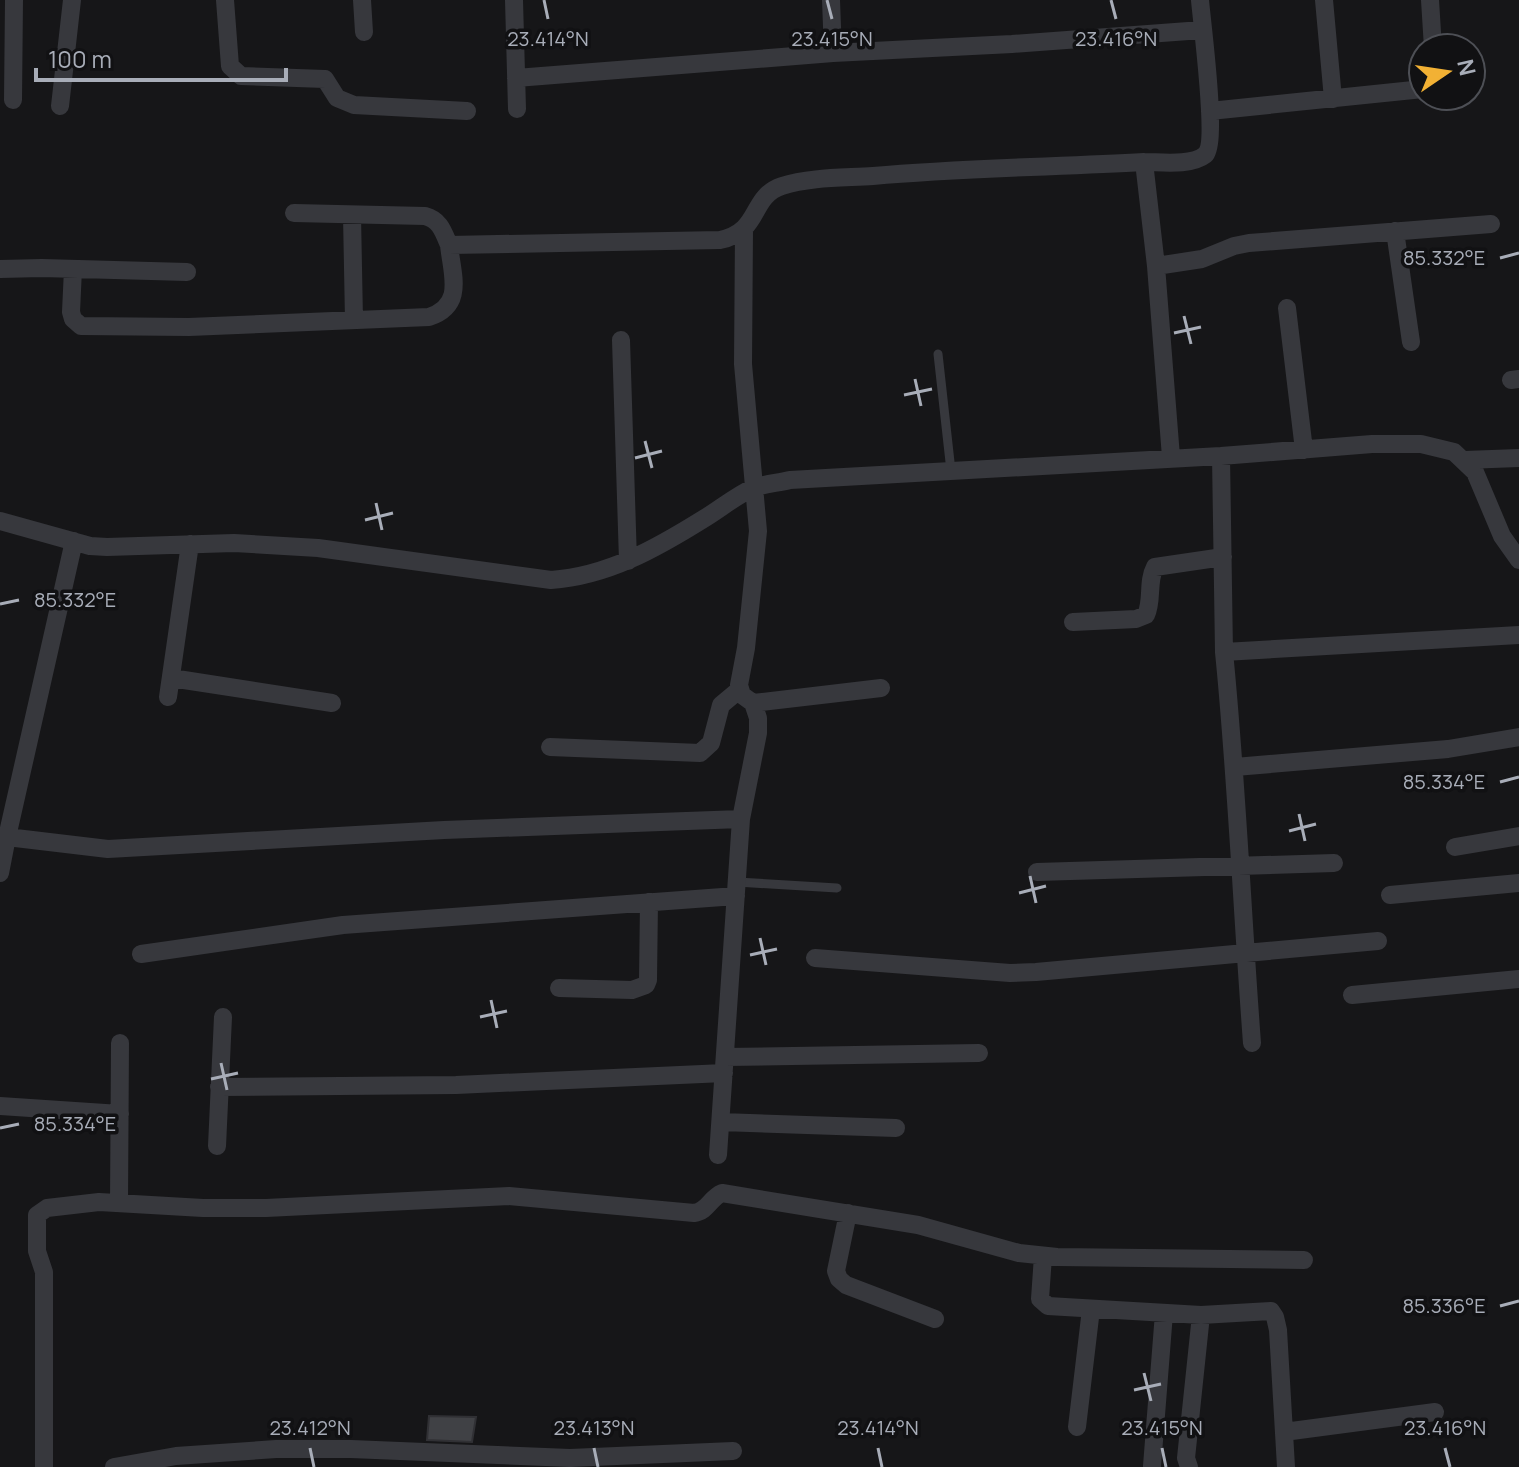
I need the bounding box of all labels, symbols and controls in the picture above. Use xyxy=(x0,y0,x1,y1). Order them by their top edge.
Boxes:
text: 23.414°N xyxy=(507,25,589,52)
text: 23.415°N xyxy=(791,25,873,52)
text: 23.416°N xyxy=(1075,25,1157,52)
scale bar xyxy=(36,32,286,82)
north arrow xyxy=(1407,32,1487,112)
text: 100 m xyxy=(48,42,112,75)
text: N xyxy=(1450,56,1483,79)
text: 85.332°E xyxy=(1403,244,1485,271)
text: 85.332°E xyxy=(34,586,116,613)
text: 85.334°E xyxy=(1403,768,1485,795)
text: 85.334°E xyxy=(34,1110,116,1137)
text: 85.336°E xyxy=(1402,1292,1486,1319)
text: 23.412°N xyxy=(269,1414,351,1441)
text: 23.413°N xyxy=(554,1414,634,1441)
text: 23.414°N xyxy=(837,1414,919,1441)
text: 23.415°N xyxy=(1121,1414,1203,1441)
text: 23.416°N xyxy=(1404,1414,1486,1441)

